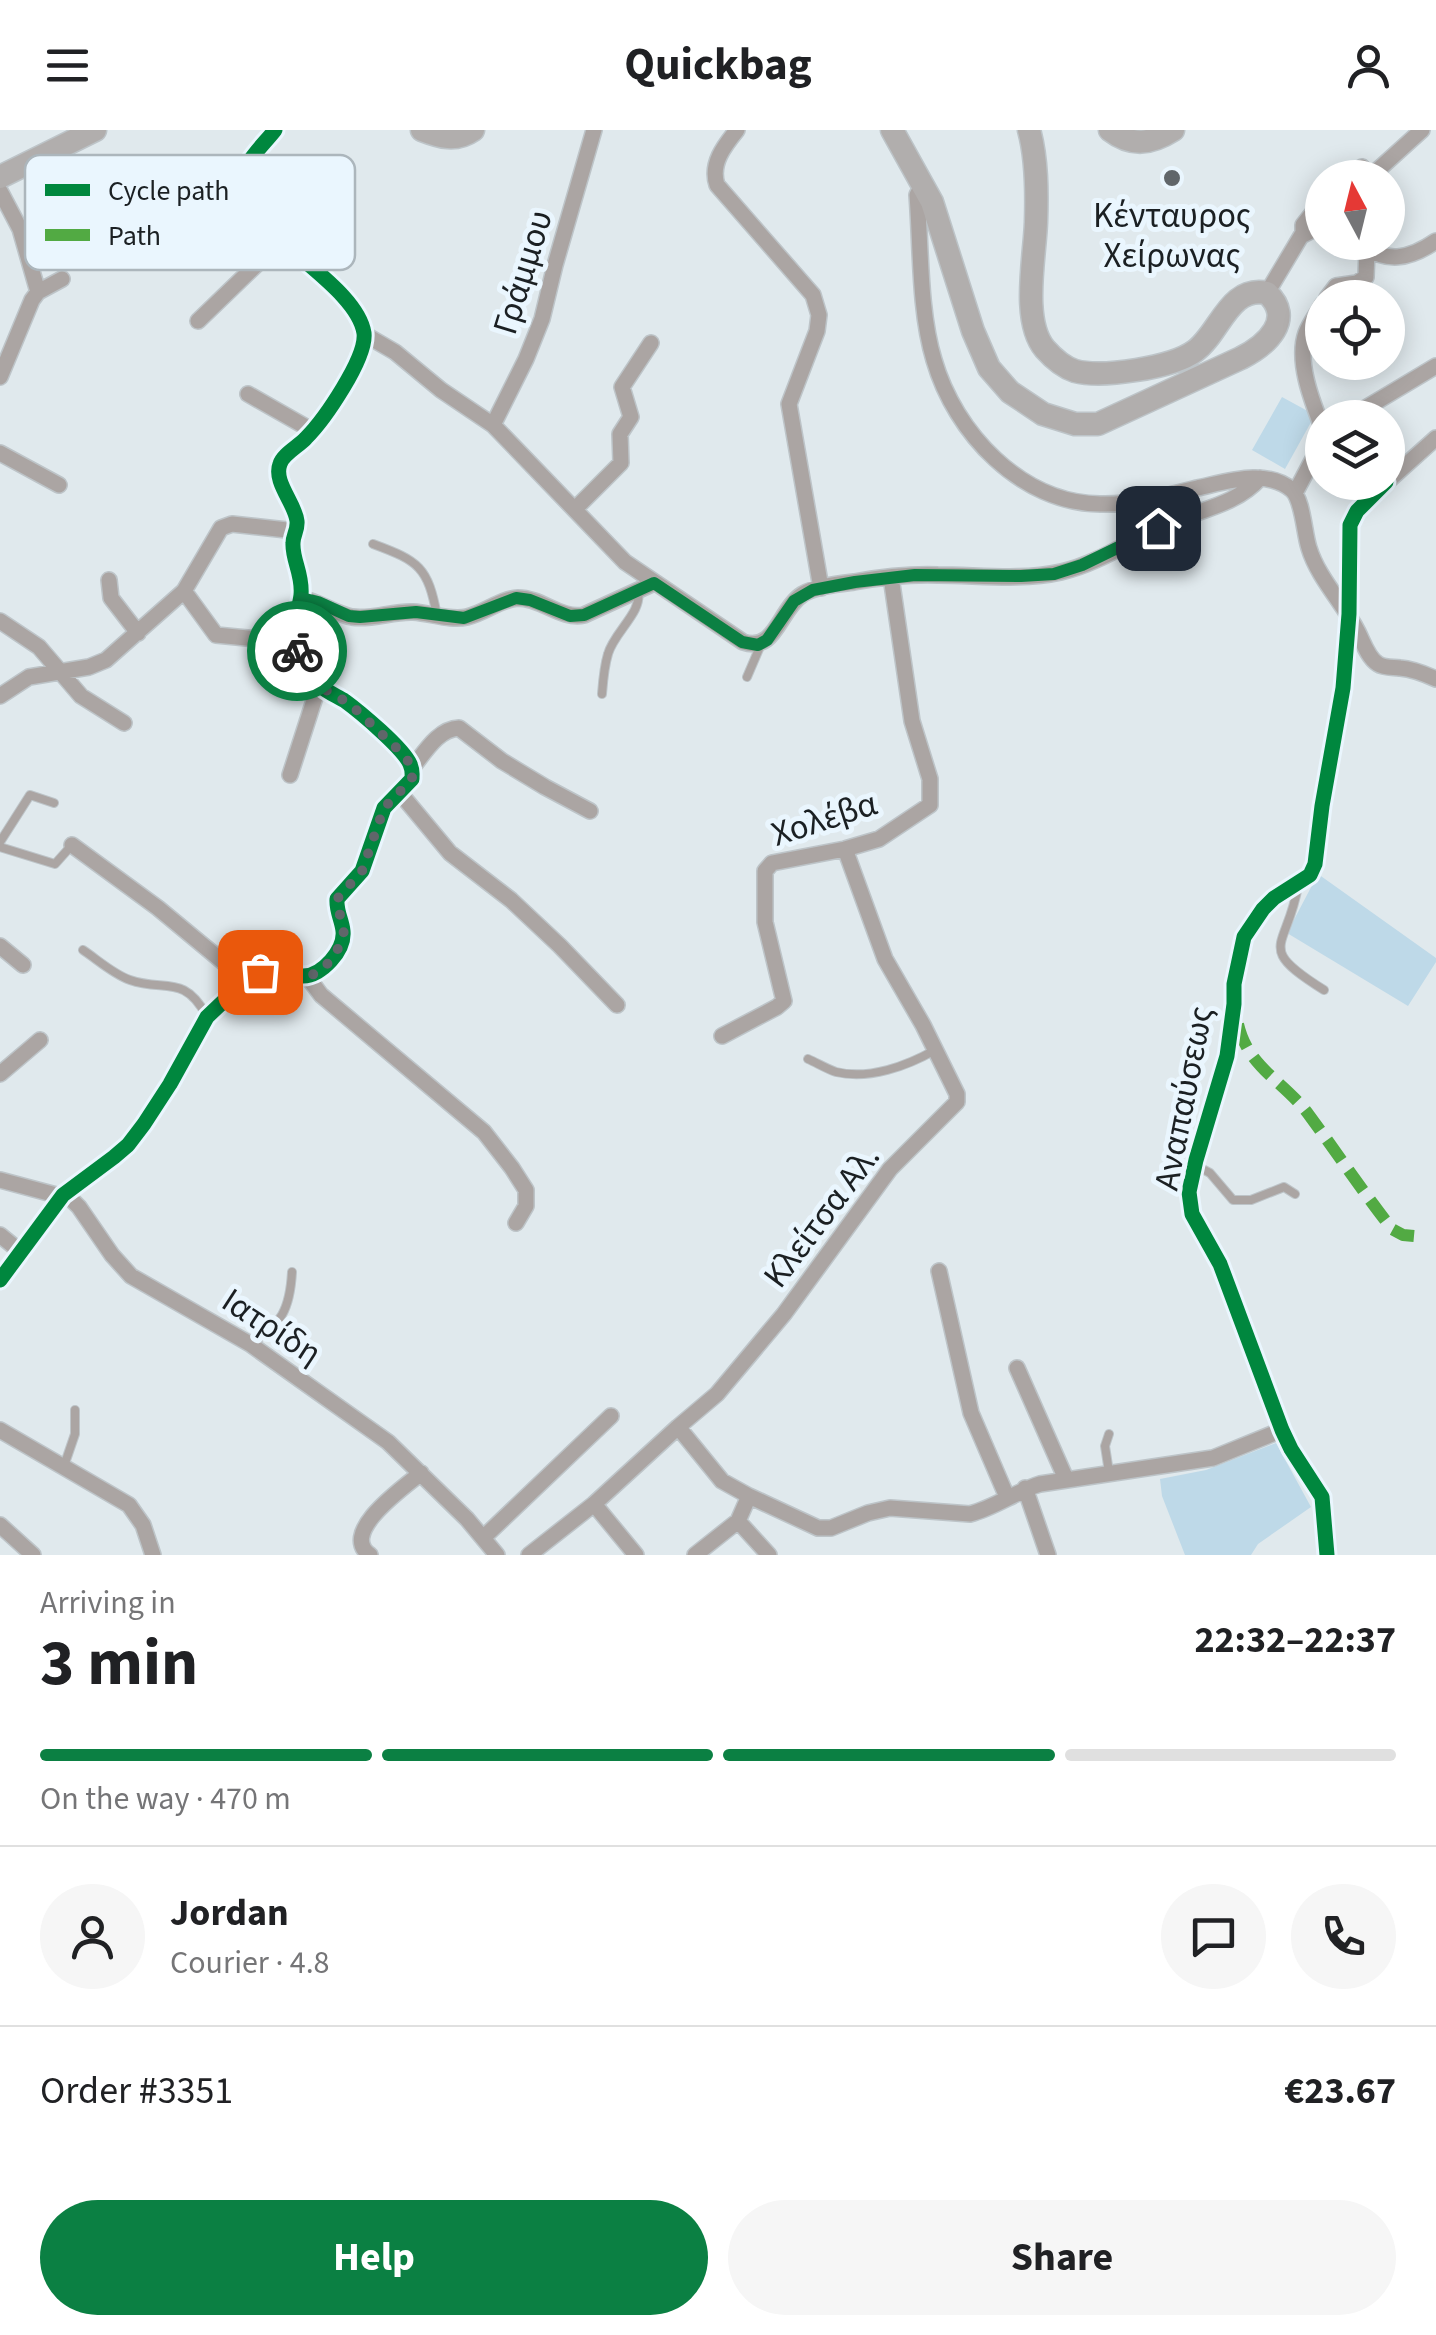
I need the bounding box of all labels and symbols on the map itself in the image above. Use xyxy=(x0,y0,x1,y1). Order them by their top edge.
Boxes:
legend xyxy=(25,155,355,270)
north arrow xyxy=(1305,160,1405,260)
marker: Κένταυρος Χείρωνας xyxy=(1161,167,1183,189)
text: Cycle path xyxy=(108,171,230,211)
place label: Κένταυρος Χείρωνας xyxy=(1093,191,1251,281)
street label: Γράμμου xyxy=(480,204,565,341)
text: Path xyxy=(108,216,161,256)
pin xyxy=(1116,486,1201,571)
courier xyxy=(247,601,347,701)
street label: Χολέβα xyxy=(765,778,884,859)
pin xyxy=(218,930,303,1015)
street label: Αναπαύσεως xyxy=(1142,1002,1226,1194)
street label: Κλείτσα Αλ. xyxy=(751,1135,892,1299)
street label: Ιατρίδη xyxy=(212,1276,331,1378)

